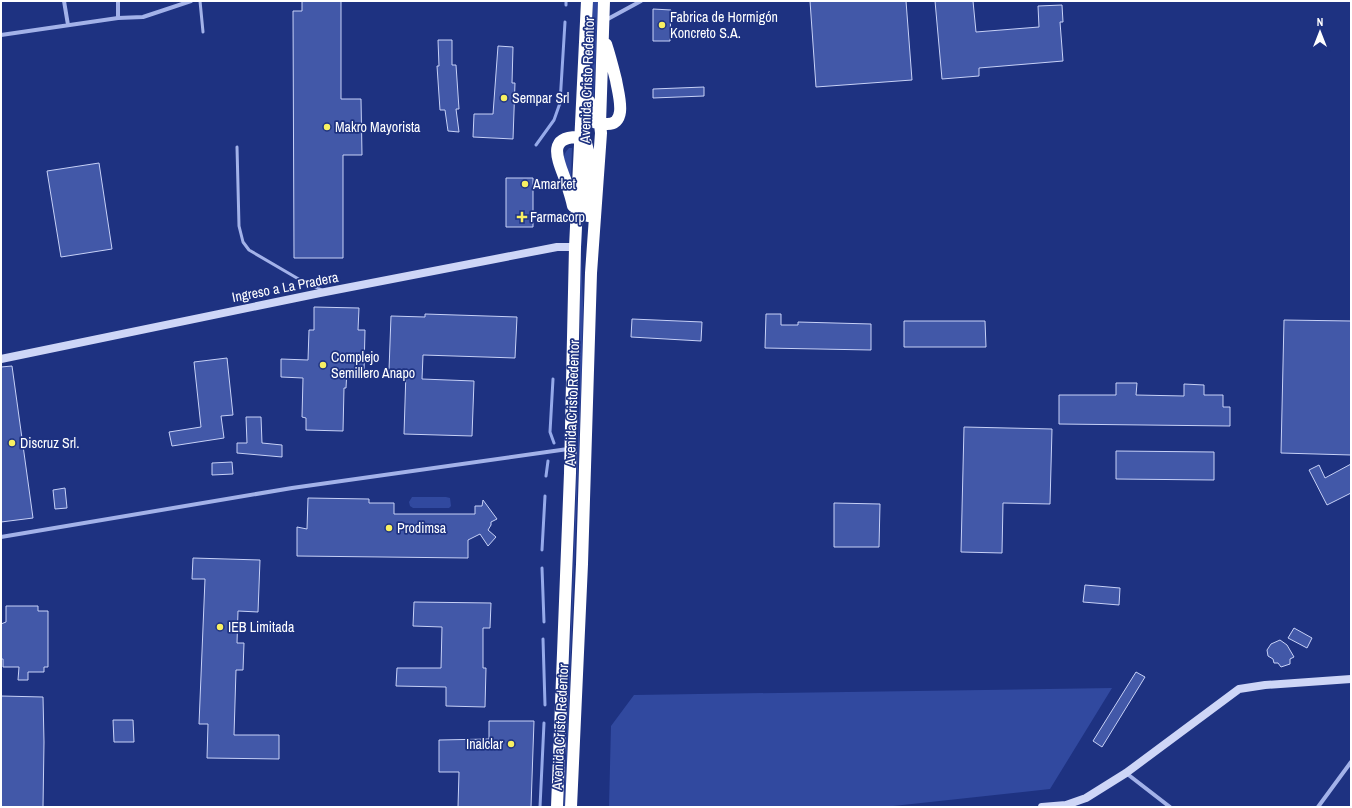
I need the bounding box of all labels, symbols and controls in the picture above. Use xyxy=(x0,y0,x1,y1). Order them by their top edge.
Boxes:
place label: Fabrica de Hormigón Koncreto S.A. xyxy=(670,8,778,42)
north arrow xyxy=(1300,12,1340,52)
text: N xyxy=(1317,15,1323,29)
street label: Avenida Cristo Redentor xyxy=(576,16,598,144)
marker: Fabrica de Hormigón Koncreto S.A. xyxy=(657,20,667,30)
place label: Sempar Srl xyxy=(512,89,569,107)
marker: Sempar Srl xyxy=(499,93,509,103)
place label: Makro Mayorista xyxy=(335,118,421,136)
marker: Makro Mayorista xyxy=(322,122,332,132)
place label: Amarket xyxy=(532,175,576,193)
marker: Amarket xyxy=(520,179,530,189)
place label: Farmacorp xyxy=(530,208,585,226)
marker: Farmacorp xyxy=(517,212,527,222)
street label: Ingreso a La Pradera xyxy=(230,268,340,306)
street label: Avenida Cristo Redentor xyxy=(561,339,583,467)
place label: Complejo Semillero Anapo xyxy=(331,348,415,382)
marker: Complejo Semillero Anapo xyxy=(318,360,328,370)
place label: Discruz Srl. xyxy=(20,434,79,452)
marker: Discruz Srl. xyxy=(7,438,17,448)
place label: Prodimsa xyxy=(397,519,447,537)
marker: Prodimsa xyxy=(384,523,394,533)
place label: IEB Limitada xyxy=(228,618,295,636)
marker: IEB Limitada xyxy=(215,622,225,632)
street label: Avenida Cristo Redentor xyxy=(548,663,572,791)
place label: Inalclar xyxy=(466,735,503,753)
marker: Inalclar xyxy=(506,739,516,749)

